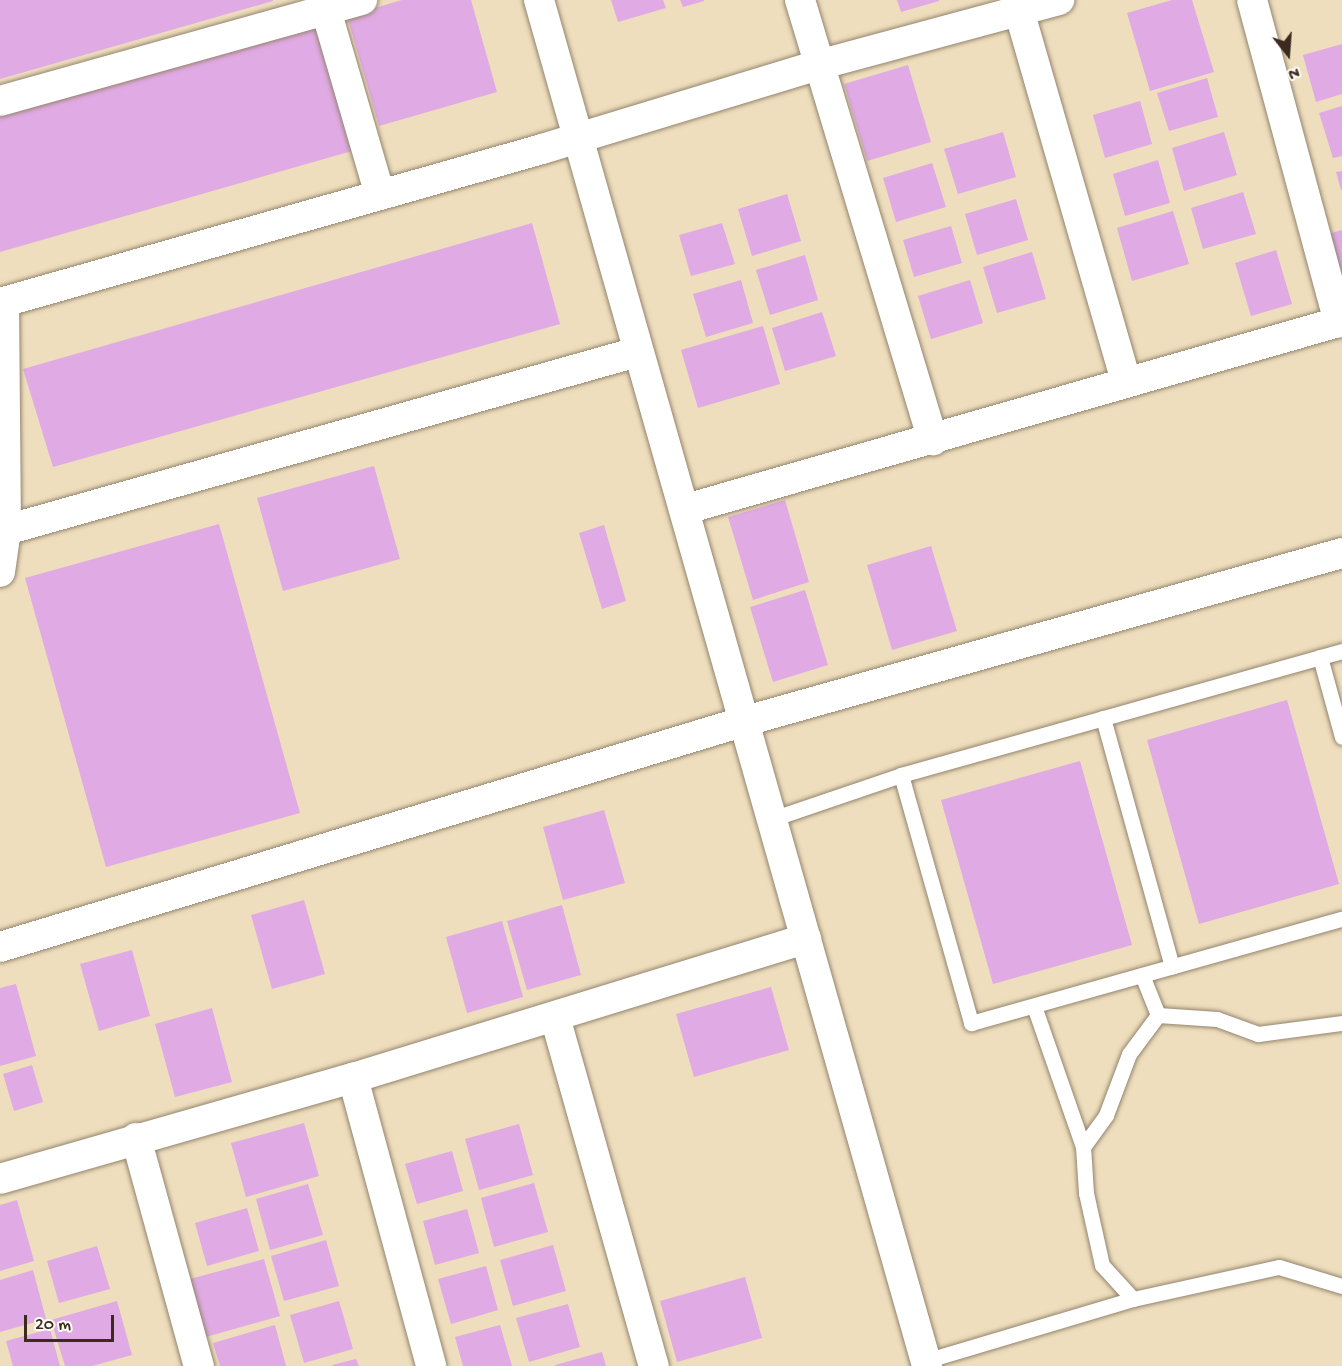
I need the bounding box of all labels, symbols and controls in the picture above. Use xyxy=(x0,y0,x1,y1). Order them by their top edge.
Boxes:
north arrow xyxy=(1258,24,1318,84)
text: N xyxy=(1286,61,1301,82)
scale bar xyxy=(27,1303,117,1341)
text: 20 m xyxy=(35,1315,71,1336)

